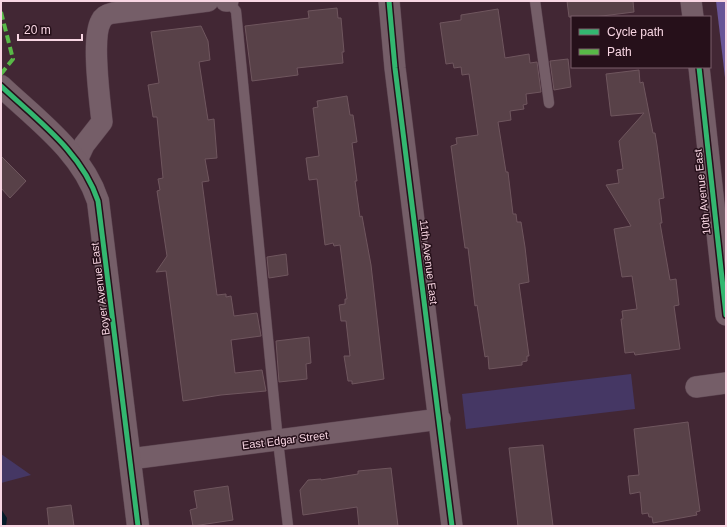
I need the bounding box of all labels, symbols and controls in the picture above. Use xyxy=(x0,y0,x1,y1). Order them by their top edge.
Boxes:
scale bar xyxy=(18,16,82,42)
legend xyxy=(571,16,711,68)
text: 20 m xyxy=(24,23,51,37)
text: Cycle path xyxy=(607,25,664,39)
text: Path xyxy=(607,45,632,59)
street label: 10th Avenue East xyxy=(692,149,712,235)
street label: 11th Avenue East xyxy=(418,219,440,305)
street label: Boyer Avenue East xyxy=(88,242,112,336)
street label: East Edgar Street xyxy=(241,429,329,451)

